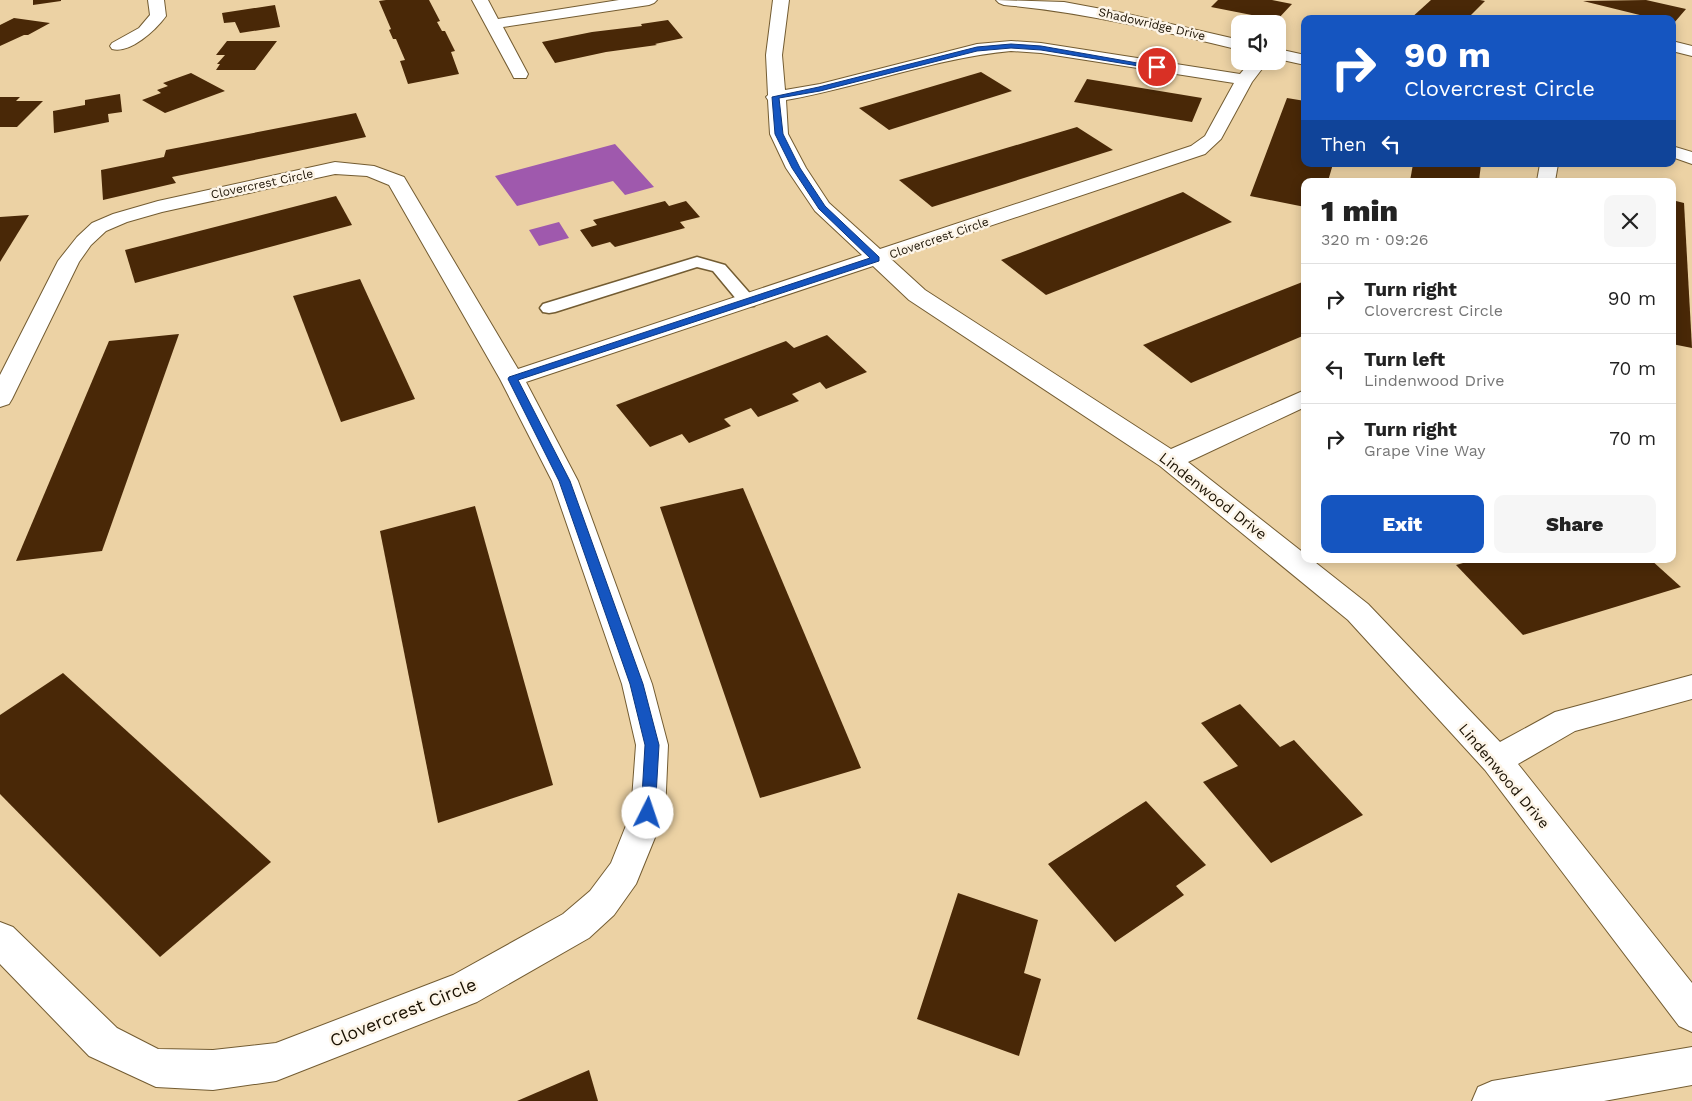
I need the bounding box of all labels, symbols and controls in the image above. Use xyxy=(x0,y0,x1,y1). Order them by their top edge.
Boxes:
street label: Shadowridge Drive xyxy=(1097,5,1207,43)
map controls xyxy=(1231,15,1286,70)
button: sound xyxy=(1231,15,1286,70)
text: 90 m xyxy=(1404,34,1491,76)
icon: right xyxy=(1321,35,1386,100)
pin xyxy=(1136,46,1178,88)
icon: arrive xyxy=(1143,53,1171,81)
text: Clovercrest Circle xyxy=(1404,76,1595,101)
icon: left xyxy=(1377,130,1405,158)
text: Then xyxy=(1321,133,1367,156)
street label: Clovercrest Circle xyxy=(210,166,314,202)
text: 1 min xyxy=(1321,193,1398,228)
button: close xyxy=(1604,195,1656,247)
street label: Clovercrest Circle xyxy=(887,214,991,262)
text: 320 m · 09:26 xyxy=(1321,230,1428,249)
text: Turn right xyxy=(1364,278,1457,301)
icon: right xyxy=(1321,285,1349,313)
text: 90 m xyxy=(1608,287,1656,310)
text: Clovercrest Circle xyxy=(1364,301,1503,320)
text: Turn left xyxy=(1364,348,1445,371)
icon: left xyxy=(1321,355,1349,383)
text: 70 m xyxy=(1609,357,1656,380)
text: Lindenwood Drive xyxy=(1364,371,1504,390)
text: Turn right xyxy=(1364,418,1457,441)
icon: right xyxy=(1321,425,1349,453)
text: 70 m xyxy=(1609,427,1656,450)
text: Grape Vine Way xyxy=(1364,441,1486,460)
street label: Lindenwood Drive xyxy=(1156,448,1270,544)
button: Exit xyxy=(1321,495,1484,553)
button: Share xyxy=(1494,495,1656,553)
street label: Lindenwood Drive xyxy=(1455,720,1553,832)
position arrow xyxy=(621,786,673,838)
street label: Clovercrest Circle xyxy=(327,973,479,1051)

